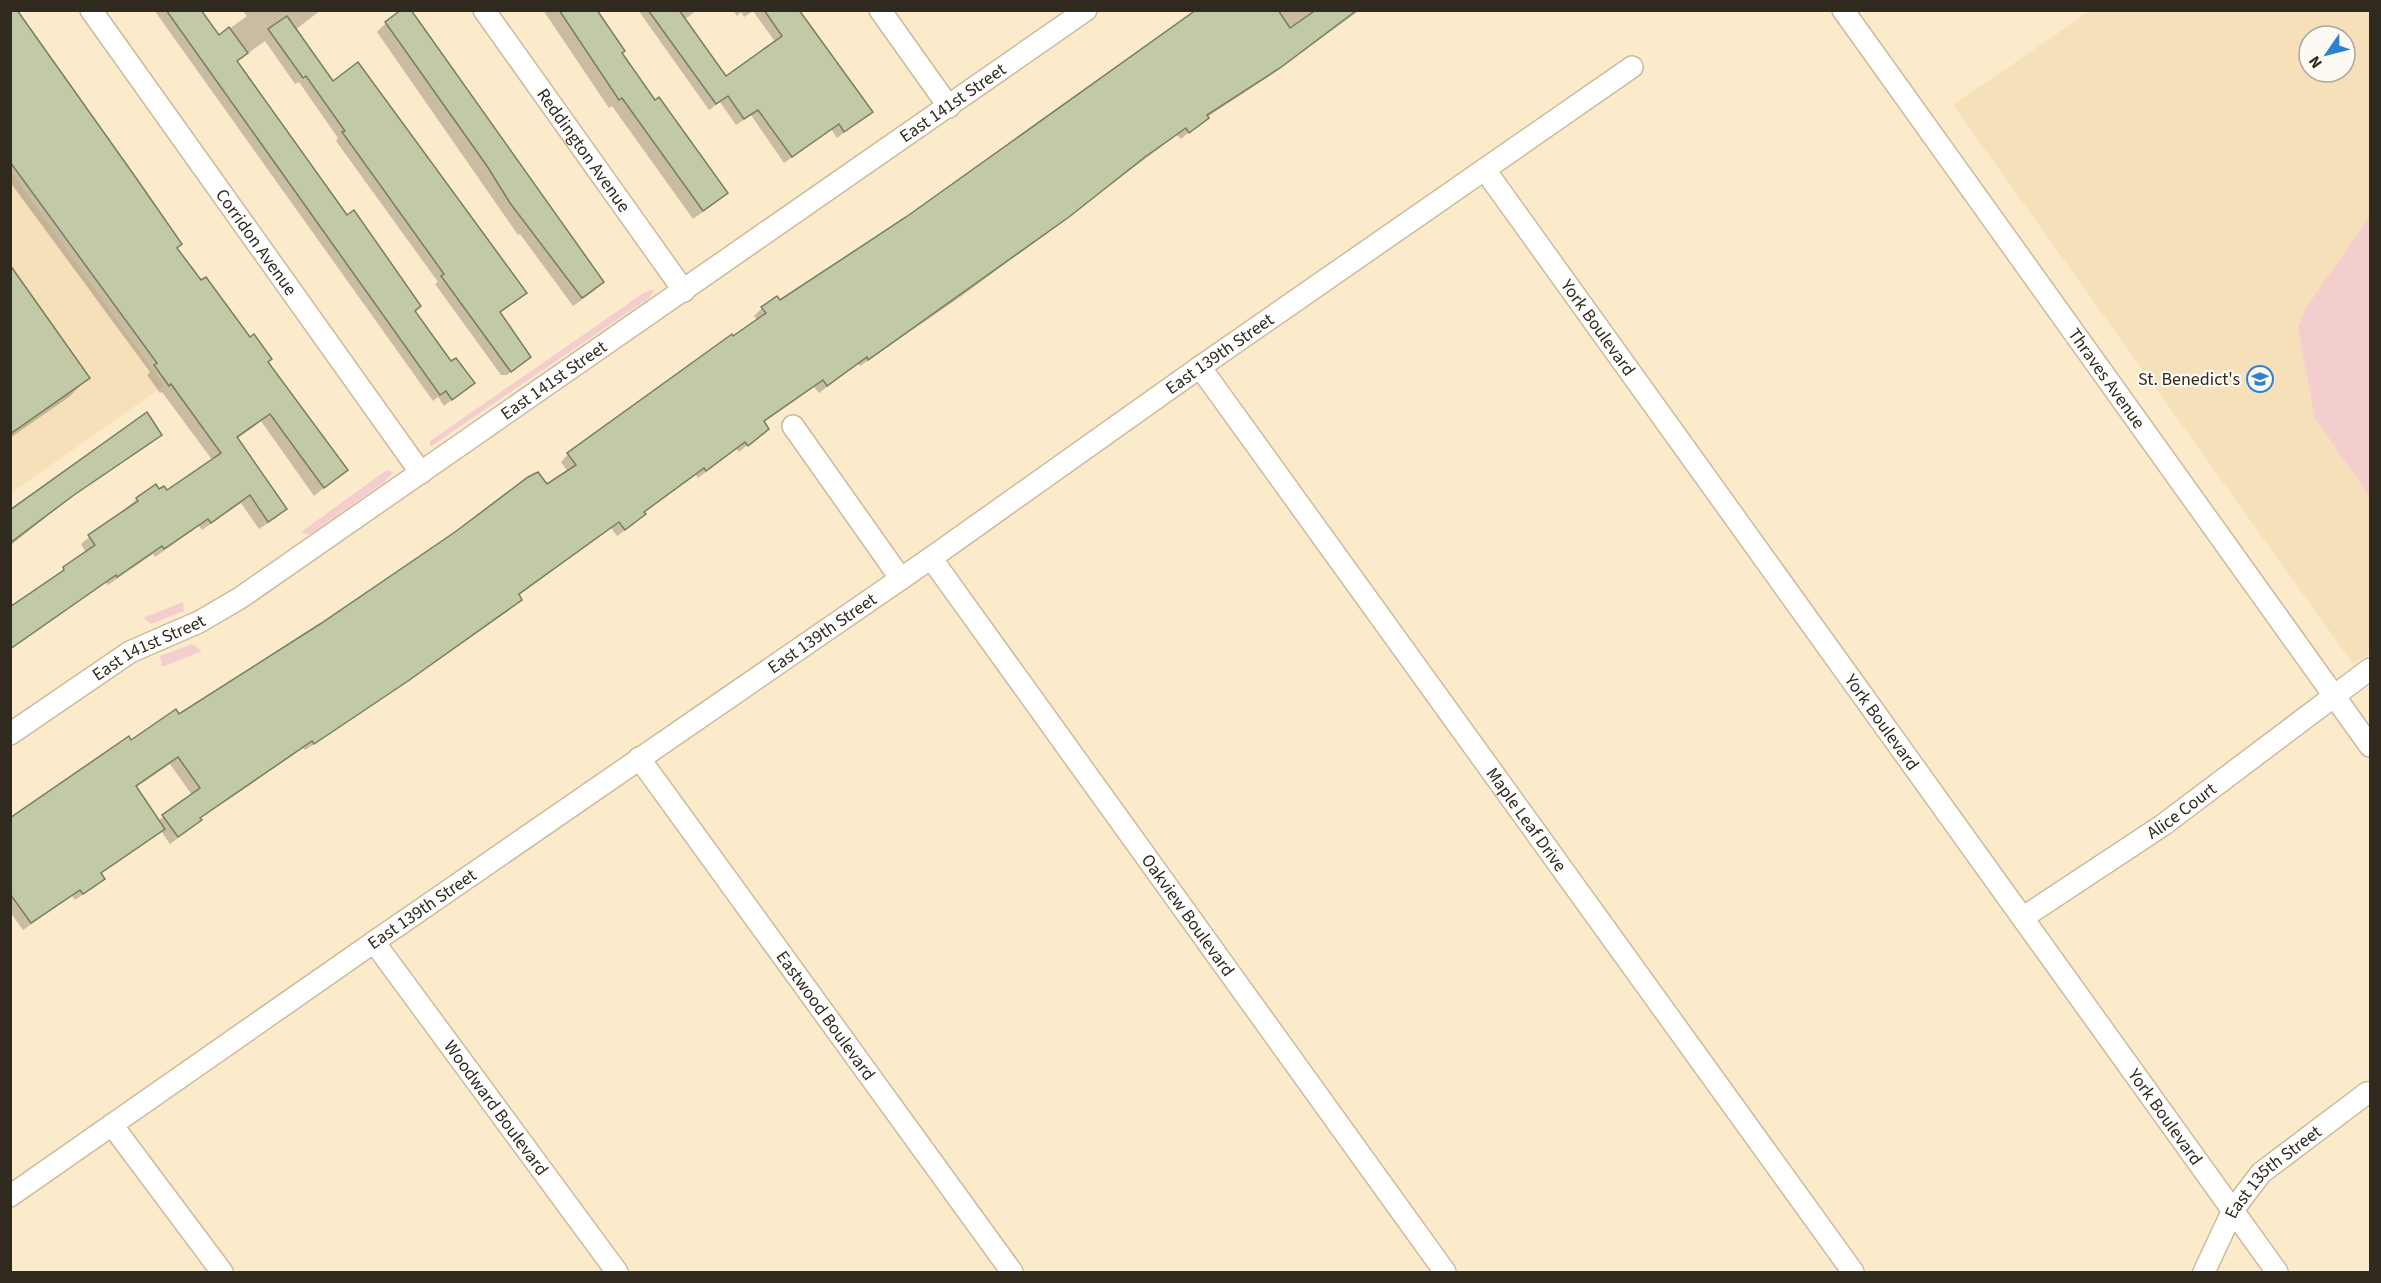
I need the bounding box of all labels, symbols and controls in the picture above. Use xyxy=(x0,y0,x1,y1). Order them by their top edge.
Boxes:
north arrow xyxy=(2297,24,2357,84)
text: N xyxy=(2303,51,2328,73)
street label: East 141st Street xyxy=(895,57,1011,149)
street label: Reddington Avenue xyxy=(531,83,636,218)
street label: Corridon Avenue xyxy=(209,184,303,301)
street label: York Boulevard xyxy=(1554,274,1641,381)
street label: East 139th Street xyxy=(1161,307,1279,401)
street label: Thraves Avenue xyxy=(2062,323,2151,434)
street label: East 141st Street xyxy=(496,335,612,426)
school or university icon: St. Benedict's xyxy=(2245,364,2275,394)
place label: St. Benedict's xyxy=(2138,367,2240,392)
street label: East 139th Street xyxy=(763,587,882,680)
street label: East 141st Street xyxy=(87,609,210,687)
street label: York Boulevard xyxy=(1838,668,1925,776)
street label: Maple Leaf Drive xyxy=(1480,762,1572,877)
street label: Alice Court xyxy=(2142,777,2222,845)
street label: Oakview Boulevard xyxy=(1135,849,1240,982)
street label: East 139th Street xyxy=(363,863,482,956)
street label: Eastwood Boulevard xyxy=(770,946,881,1086)
street label: Woodward Boulevard xyxy=(438,1035,554,1181)
street label: York Boulevard xyxy=(2121,1063,2208,1170)
street label: East 135th Street xyxy=(2219,1120,2327,1223)

